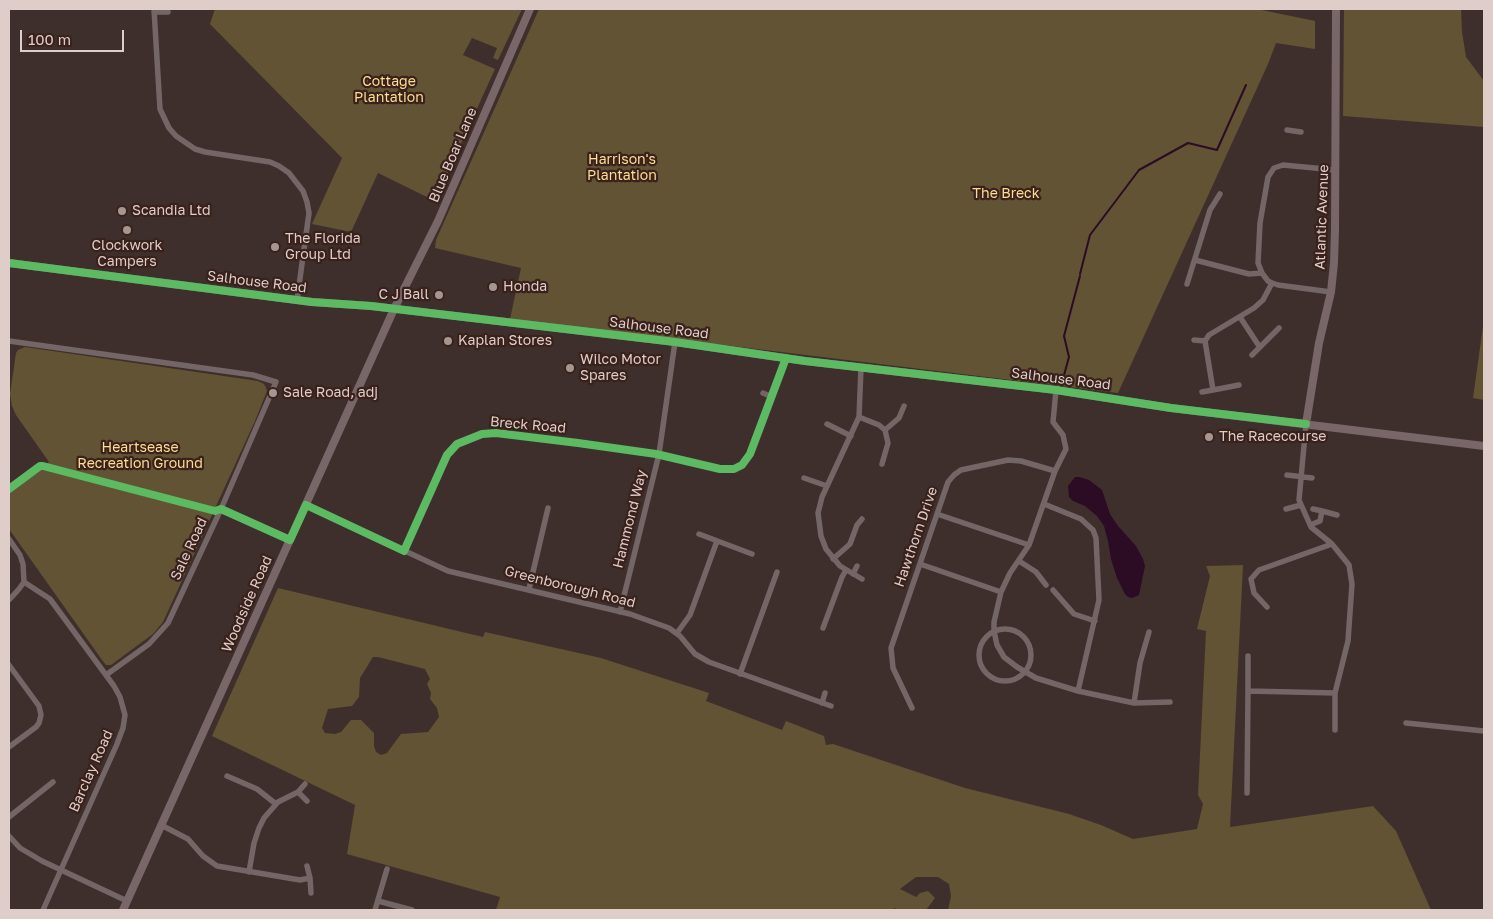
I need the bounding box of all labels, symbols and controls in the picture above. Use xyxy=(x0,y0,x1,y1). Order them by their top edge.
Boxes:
scale bar xyxy=(22,20,126,52)
text: 100 m xyxy=(28,30,71,48)
park label: Cottage Plantation xyxy=(354,74,424,106)
street label: Blue Boar Lane xyxy=(425,105,481,205)
park label: Harrison's Plantation xyxy=(587,152,657,184)
street label: Atlantic Avenue xyxy=(1312,164,1332,270)
park label: The Breck xyxy=(972,186,1040,202)
place label: Scandia Ltd xyxy=(132,203,211,219)
marker: Scandia Ltd xyxy=(116,205,128,217)
marker: Clockwork Campers xyxy=(121,224,133,236)
place label: The Florida Group Ltd xyxy=(285,231,361,264)
place label: Clockwork Campers xyxy=(92,238,162,270)
marker: The Florida Group Ltd xyxy=(269,241,281,253)
street label: Salhouse Road xyxy=(206,268,308,296)
place label: Honda xyxy=(503,279,547,295)
marker: Honda xyxy=(487,281,499,293)
place label: C J Ball xyxy=(378,287,429,303)
marker: C J Ball xyxy=(433,289,445,301)
street label: Salhouse Road xyxy=(608,314,710,342)
place label: Kaplan Stores xyxy=(458,333,552,349)
marker: Kaplan Stores xyxy=(442,335,454,347)
place label: Wilco Motor Spares xyxy=(580,352,661,384)
marker: Wilco Motor Spares xyxy=(564,362,576,374)
street label: Salhouse Road xyxy=(1010,365,1112,393)
place label: Sale Road, adj xyxy=(283,385,378,401)
marker: Sale Road, adj xyxy=(267,387,279,399)
street label: Breck Road xyxy=(489,413,567,437)
place label: The Racecourse xyxy=(1219,429,1326,445)
marker: The Racecourse xyxy=(1203,431,1215,443)
park label: Heartsease Recreation Ground xyxy=(77,440,203,472)
street label: Hammond Way xyxy=(610,468,650,570)
street label: Hawthorn Drive xyxy=(891,485,941,589)
street label: Sale Road xyxy=(167,515,211,583)
street label: Woodside Road xyxy=(218,553,276,655)
street label: Greenborough Road xyxy=(503,563,637,611)
street label: Barclay Road xyxy=(65,727,117,815)

